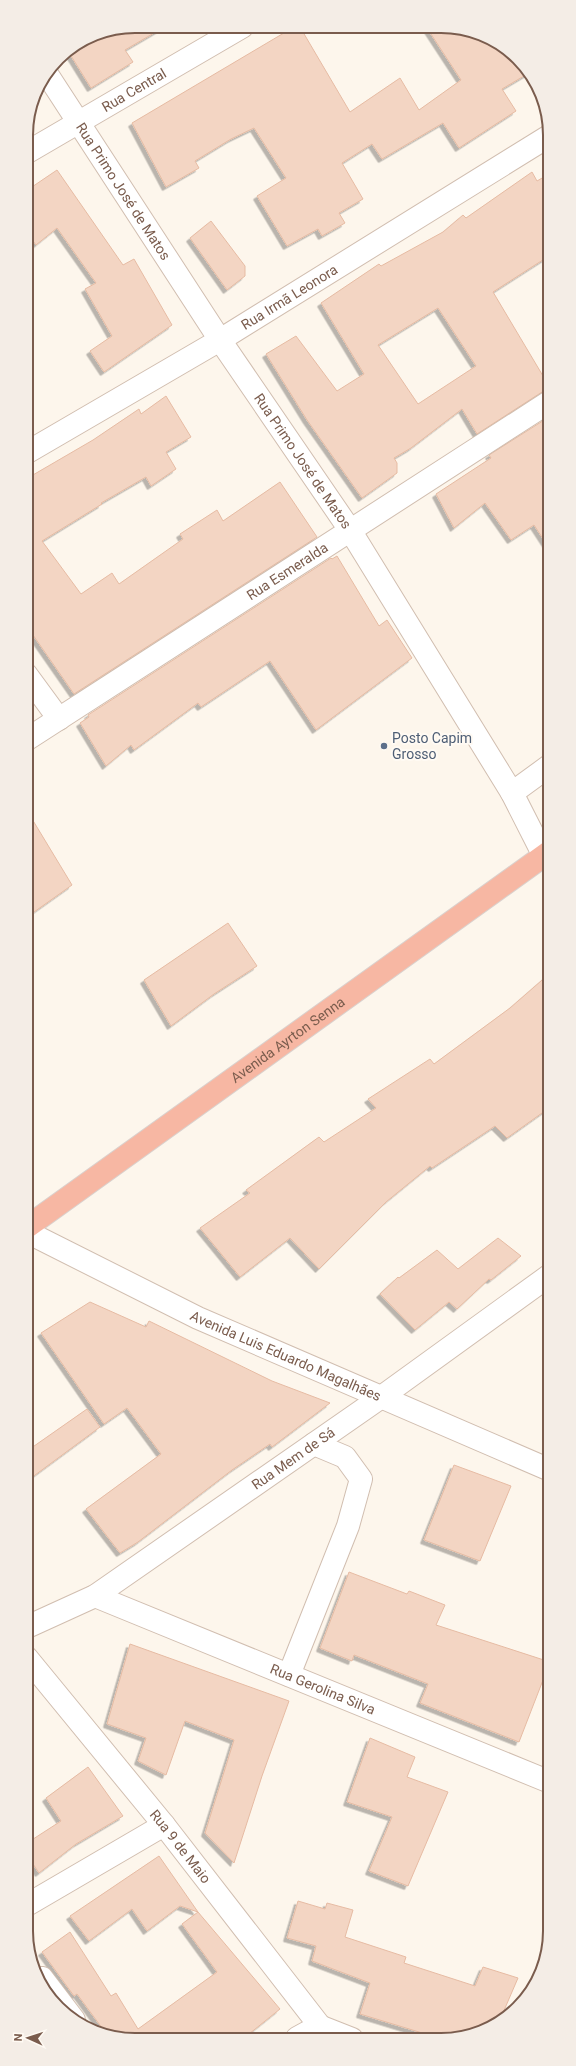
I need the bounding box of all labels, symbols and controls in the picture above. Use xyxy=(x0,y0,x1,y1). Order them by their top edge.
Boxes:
street label: Rua Central xyxy=(99,65,169,115)
street label: Rua Primo José de Matos xyxy=(73,120,174,263)
street label: Rua Irmã Leonora xyxy=(238,261,340,333)
street label: Rua Primo José de Matos xyxy=(251,390,355,532)
street label: Rua Esmeralda xyxy=(244,539,331,603)
place label: Posto Capim Grosso xyxy=(392,730,472,762)
marker: Posto Capim Grosso xyxy=(379,741,389,751)
street label: Avenida Ayrton Senna xyxy=(228,994,348,1086)
street label: Avenida Luis Eduardo Magalhães xyxy=(188,1308,384,1404)
street label: Rua Mem de Sá xyxy=(248,1424,338,1493)
street label: Rua Gerolina Silva xyxy=(268,1660,378,1718)
street label: Rua 9 de Maio xyxy=(147,1806,214,1886)
north arrow xyxy=(8,2018,48,2058)
text: N xyxy=(12,2033,25,2042)

